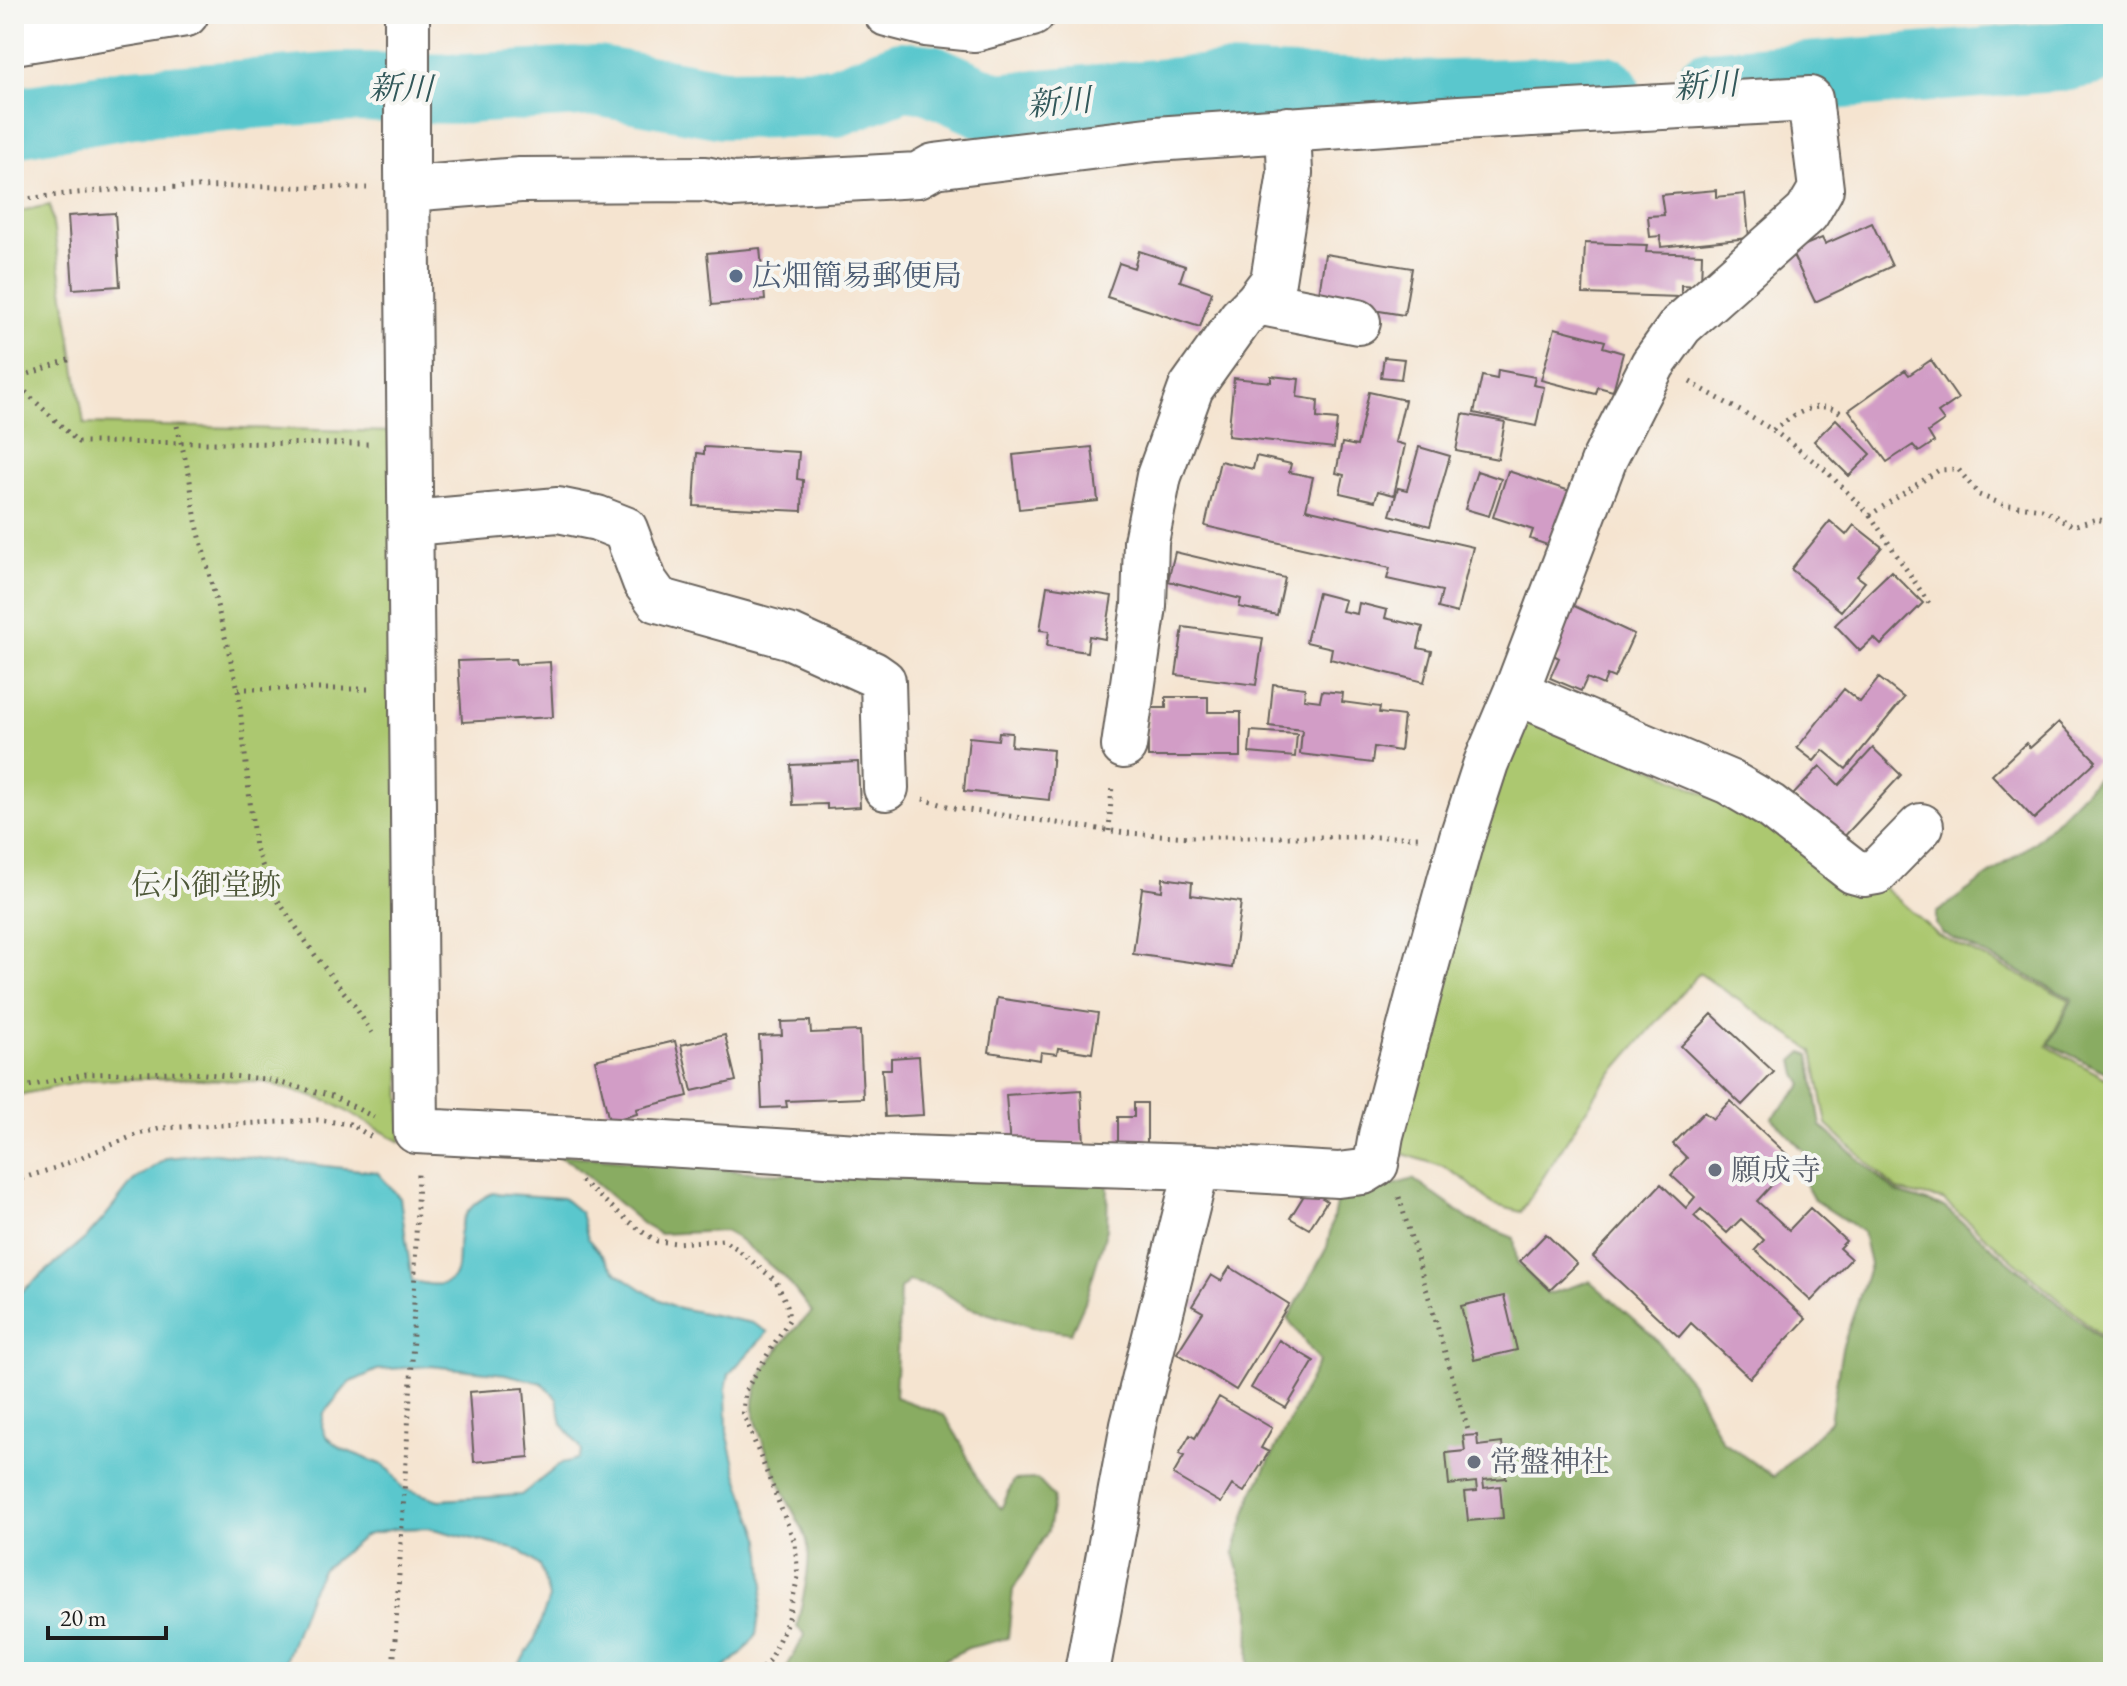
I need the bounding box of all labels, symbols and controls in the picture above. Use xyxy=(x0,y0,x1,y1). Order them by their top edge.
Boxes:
water label: 新川 xyxy=(1673,62,1742,108)
water label: 新川 xyxy=(369,66,436,110)
water label: 新川 xyxy=(1025,78,1096,126)
place label: 広畑簡易郵便局 xyxy=(752,256,962,295)
marker: 広畑簡易郵便局 xyxy=(727,267,745,285)
park label: 伝小御堂跡 xyxy=(131,865,281,904)
place label: 願成寺 xyxy=(1731,1150,1821,1189)
marker: 願成寺 xyxy=(1706,1161,1724,1179)
place label: 常盤神社 xyxy=(1490,1442,1610,1481)
marker: 常盤神社 xyxy=(1465,1453,1483,1471)
scale bar xyxy=(48,1590,166,1640)
text: 20 m xyxy=(60,1602,107,1633)

